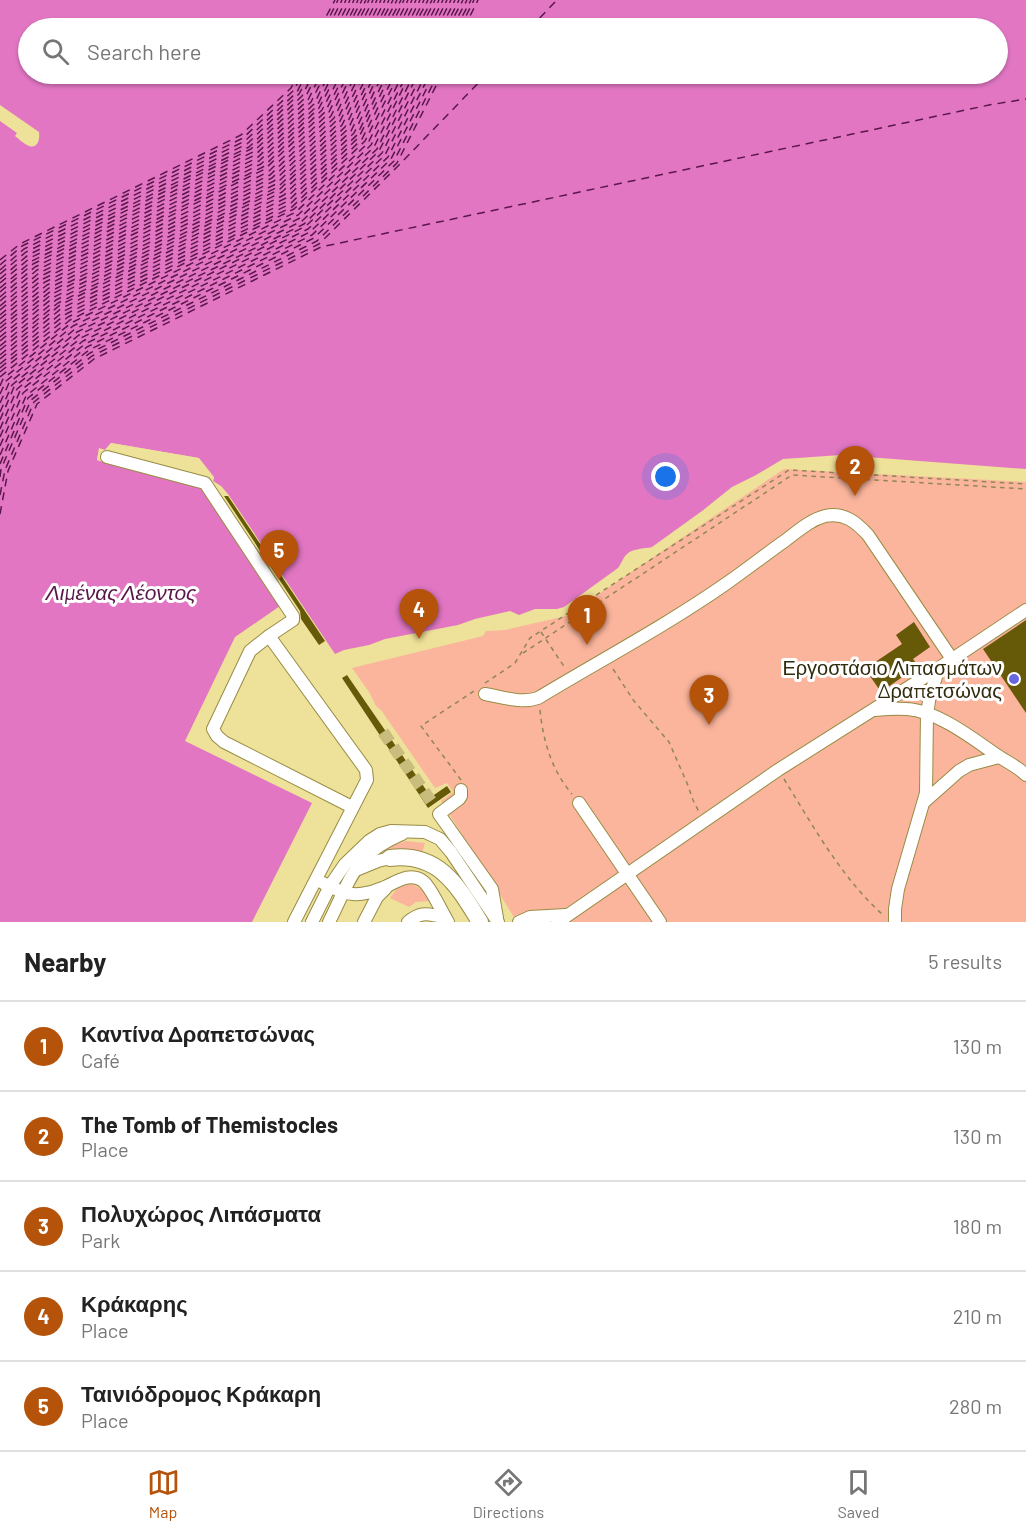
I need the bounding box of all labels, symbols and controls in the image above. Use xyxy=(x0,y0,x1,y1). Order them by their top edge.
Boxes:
search box xyxy=(18,18,1008,84)
icon: search xyxy=(39,35,72,68)
text: Search here xyxy=(87,38,201,64)
pin: 2 xyxy=(836,446,874,496)
your location xyxy=(651,462,680,491)
pin: 5 xyxy=(260,530,298,580)
water label: Λιμένας Λέοντος xyxy=(45,579,197,604)
pin: 4 xyxy=(400,590,438,639)
pin: 1 xyxy=(568,596,606,645)
place label: Εργοστάσιο Λιπασμάτων Δραπετσώνας xyxy=(782,655,1002,702)
marker: Εργοστάσιο Λιπασμάτων Δραπετσώνας xyxy=(1007,672,1021,686)
pin: 3 xyxy=(690,676,728,725)
text: Nearby xyxy=(24,946,106,977)
text: 5 results xyxy=(928,949,1002,973)
text: Καντίνα Δραπετσώνας xyxy=(81,1020,315,1046)
text: 1 xyxy=(40,1034,47,1058)
text: 130 m xyxy=(953,1034,1002,1058)
text: Café xyxy=(81,1048,120,1072)
text: The Tomb of Themistocles xyxy=(81,1111,338,1137)
text: 2 xyxy=(38,1124,49,1148)
text: 130 m xyxy=(953,1124,1002,1148)
text: Place xyxy=(81,1137,129,1161)
text: Πολυχώρος Λιπάσματα xyxy=(81,1200,321,1226)
text: 3 xyxy=(38,1214,49,1238)
text: 180 m xyxy=(953,1214,1002,1238)
text: Park xyxy=(81,1228,120,1252)
text: Κράκαρης xyxy=(81,1290,188,1316)
text: 4 xyxy=(37,1304,50,1328)
text: 210 m xyxy=(953,1304,1002,1328)
text: Place xyxy=(81,1318,129,1342)
text: Ταινιόδρομος Κράκαρη xyxy=(81,1380,321,1406)
text: 5 xyxy=(38,1394,49,1418)
text: 280 m xyxy=(949,1394,1002,1418)
text: Place xyxy=(81,1408,129,1432)
tab: Map xyxy=(147,1466,180,1521)
tab: Directions xyxy=(473,1466,544,1521)
tab: Saved xyxy=(837,1466,879,1521)

